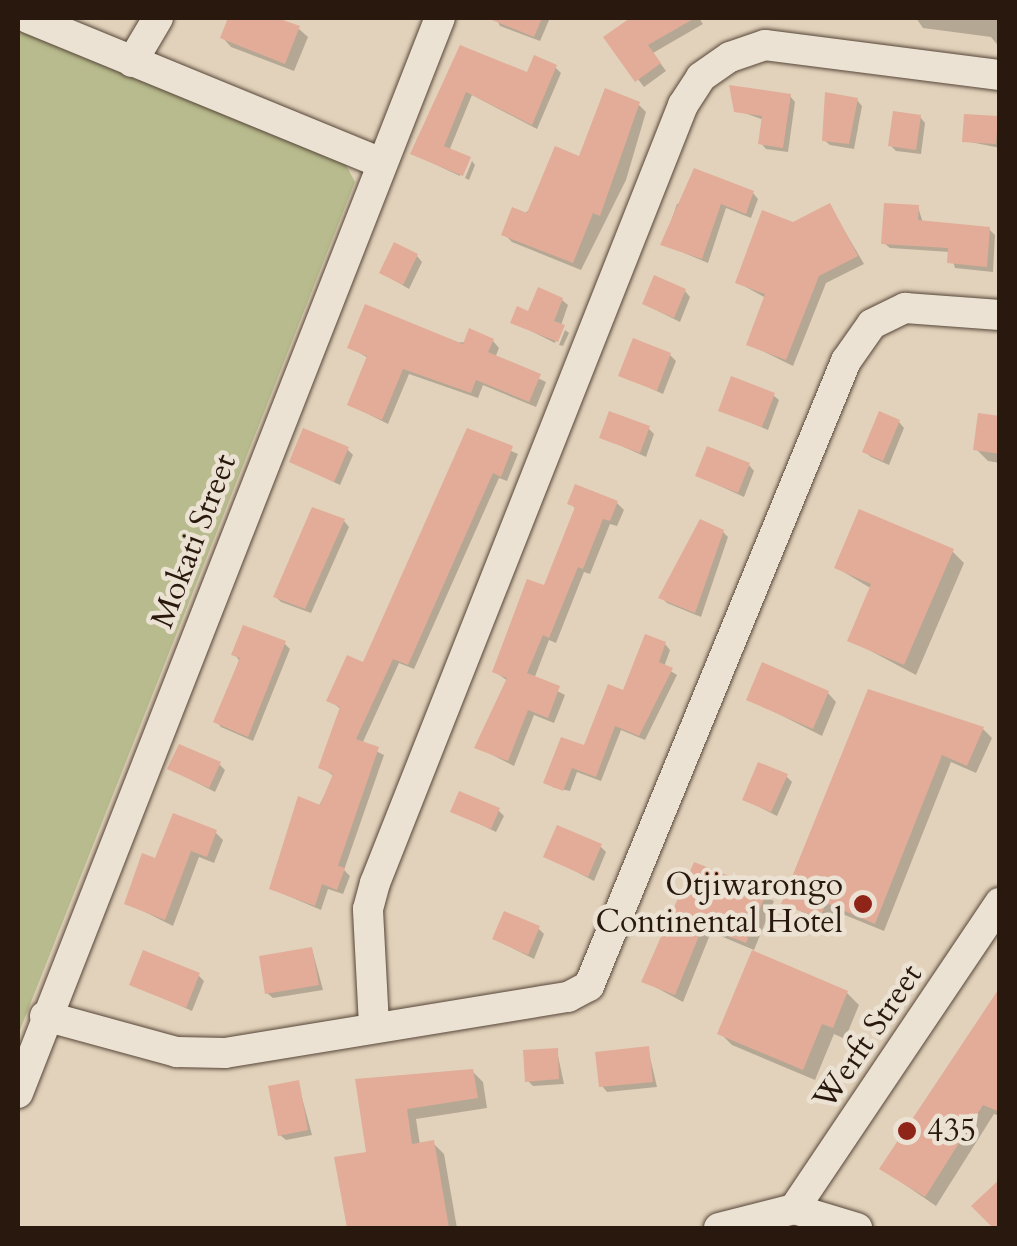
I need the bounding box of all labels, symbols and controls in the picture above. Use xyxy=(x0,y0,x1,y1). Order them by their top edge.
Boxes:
street label: Mokati Street xyxy=(143,449,245,633)
place label: Otjiwarongo Continental Hotel xyxy=(596,867,843,942)
marker: Otjiwarongo Continental Hotel xyxy=(852,893,874,915)
street label: Werft Street xyxy=(805,957,931,1117)
place label: 435 xyxy=(927,1112,976,1150)
marker: 435 xyxy=(896,1120,918,1142)

